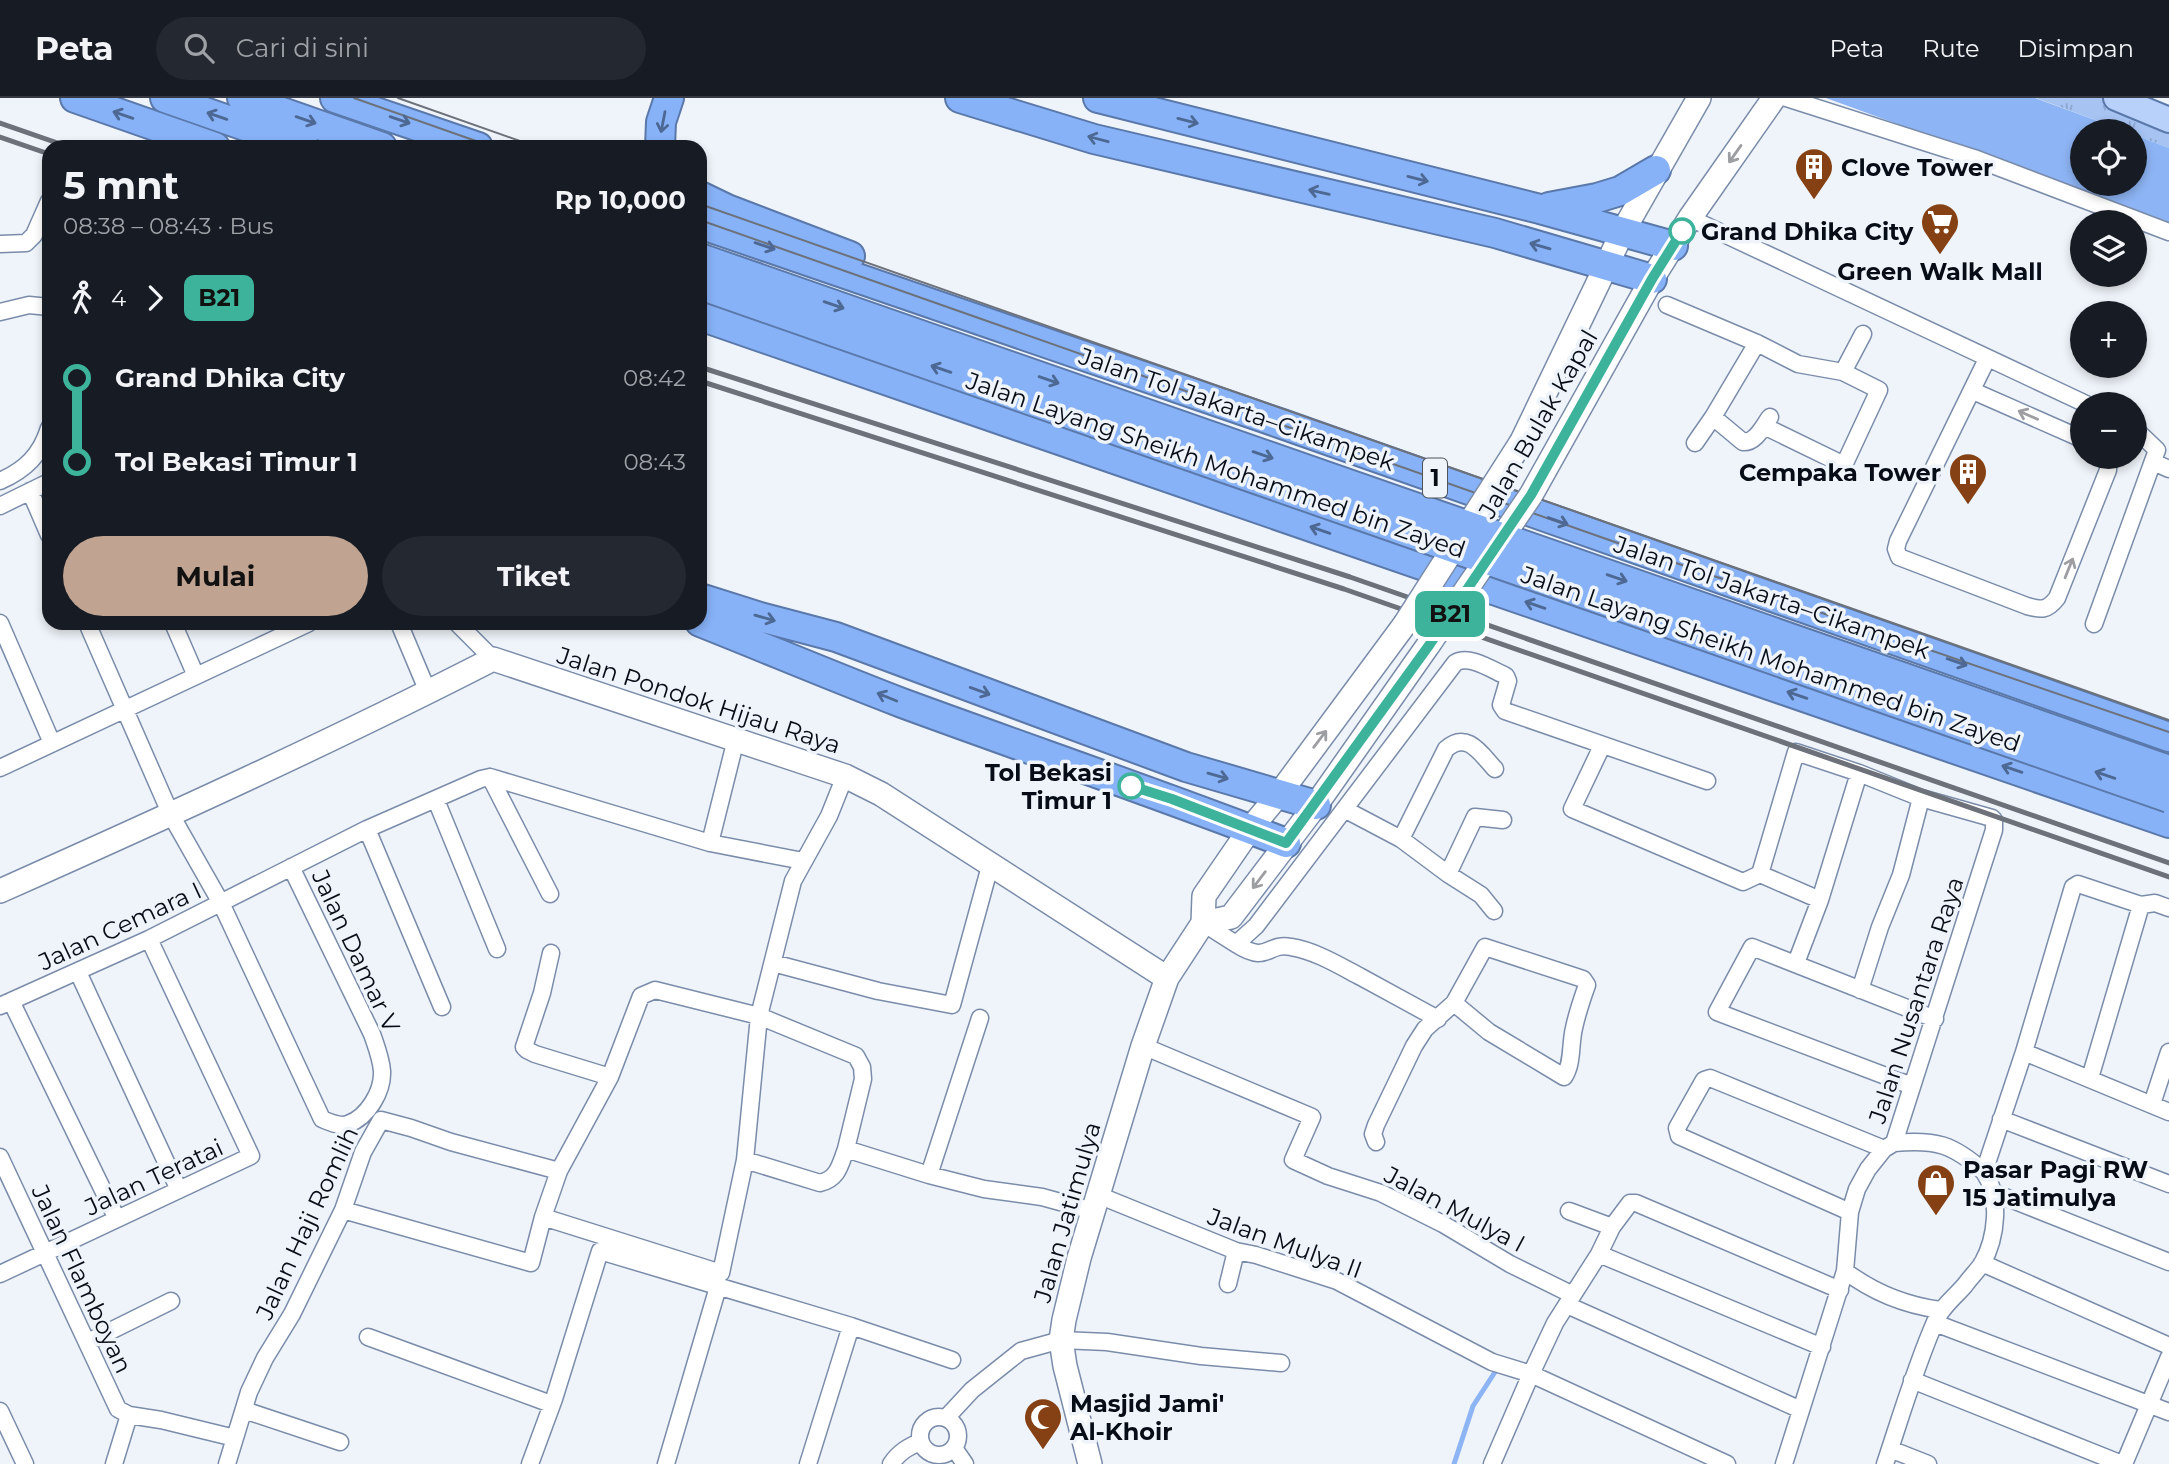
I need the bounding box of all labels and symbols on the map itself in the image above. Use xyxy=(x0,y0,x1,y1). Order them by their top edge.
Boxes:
one-way arrow xyxy=(113,108,135,120)
one-way arrow xyxy=(207,109,229,121)
one-way arrow xyxy=(655,110,669,133)
one-way arrow xyxy=(295,115,317,128)
one-way arrow xyxy=(388,115,410,127)
one-way arrow xyxy=(1176,115,1199,128)
one-way arrow xyxy=(1087,132,1109,145)
one-way arrow xyxy=(1728,144,1742,163)
building icon: Clove Tower xyxy=(1793,146,1835,201)
place label: Clove Tower xyxy=(1841,153,1993,182)
one-way arrow xyxy=(1406,173,1429,186)
one-way arrow xyxy=(1308,185,1331,198)
supermarket icon: Green Walk Mall xyxy=(1919,201,1961,256)
place label: Grand Dhika City xyxy=(1701,217,1914,246)
marker: Grand Dhika City xyxy=(1669,218,1695,244)
one-way arrow xyxy=(1530,239,1552,252)
one-way arrow xyxy=(753,241,775,253)
place label: Green Walk Mall xyxy=(1837,257,2043,286)
one-way arrow xyxy=(822,300,844,312)
street label: Jalan Bulak Kapal xyxy=(1472,325,1604,524)
street label: Jalan Tol Jakarta–Cikampek xyxy=(1074,341,1399,477)
one-way arrow xyxy=(931,362,953,374)
street label: Jalan Layang Sheikh Mohammed bin Zayed xyxy=(962,365,1469,564)
one-way arrow xyxy=(1037,375,1059,387)
one-way arrow xyxy=(2017,407,2039,420)
one-way arrow xyxy=(1252,450,1274,462)
building icon: Cempaka Tower xyxy=(1947,451,1989,506)
road number: 1 xyxy=(1423,458,1447,498)
place label: Cempaka Tower xyxy=(1739,458,1941,487)
one-way arrow xyxy=(1547,516,1569,528)
one-way arrow xyxy=(1310,523,1332,535)
street label: Jalan Tol Jakarta–Cikampek xyxy=(1609,529,1934,665)
one-way arrow xyxy=(2063,557,2076,579)
street label: Jalan Layang Sheikh Mohammed bin Zayed xyxy=(1517,559,2024,758)
one-way arrow xyxy=(1605,573,1627,585)
line badge: B21 xyxy=(1410,591,1490,637)
one-way arrow xyxy=(1525,597,1547,610)
one-way arrow xyxy=(754,613,776,626)
street label: Jalan Pondok Hijau Raya xyxy=(553,640,844,760)
one-way arrow xyxy=(1946,657,1968,669)
one-way arrow xyxy=(969,685,991,698)
one-way arrow xyxy=(1786,688,1808,700)
one-way arrow xyxy=(877,689,899,702)
one-way arrow xyxy=(1312,729,1327,748)
place label: Tol Bekasi Timur 1 xyxy=(985,758,1112,815)
one-way arrow xyxy=(2001,762,2023,774)
one-way arrow xyxy=(2094,768,2116,781)
one-way arrow xyxy=(1206,770,1228,783)
marker: Tol Bekasi Timur 1 xyxy=(1118,773,1144,799)
street label: Jalan Damar V xyxy=(305,864,406,1037)
one-way arrow xyxy=(1251,870,1266,889)
street label: Jalan Nusantara Raya xyxy=(1862,873,1970,1128)
street label: Jalan Cemara I xyxy=(33,876,206,977)
street label: Jalan Jatimulya xyxy=(1027,1118,1107,1307)
street label: Jalan Haji Romlih xyxy=(249,1122,364,1325)
street label: Jalan Teratai xyxy=(79,1132,228,1222)
place label: Pasar Pagi RW 15 Jatimulya xyxy=(1963,1155,2148,1212)
street label: Jalan Mulya I xyxy=(1379,1159,1530,1258)
shop icon: Pasar Pagi RW 15 Jatimulya xyxy=(1915,1162,1957,1217)
street label: Jalan Flamboyan xyxy=(25,1179,138,1378)
street label: Jalan Mulya II xyxy=(1203,1201,1366,1284)
place label: Masjid Jami' Al-Khoir xyxy=(1069,1389,1224,1446)
mosque icon: Masjid Jami' Al-Khoir xyxy=(1022,1396,1064,1451)

